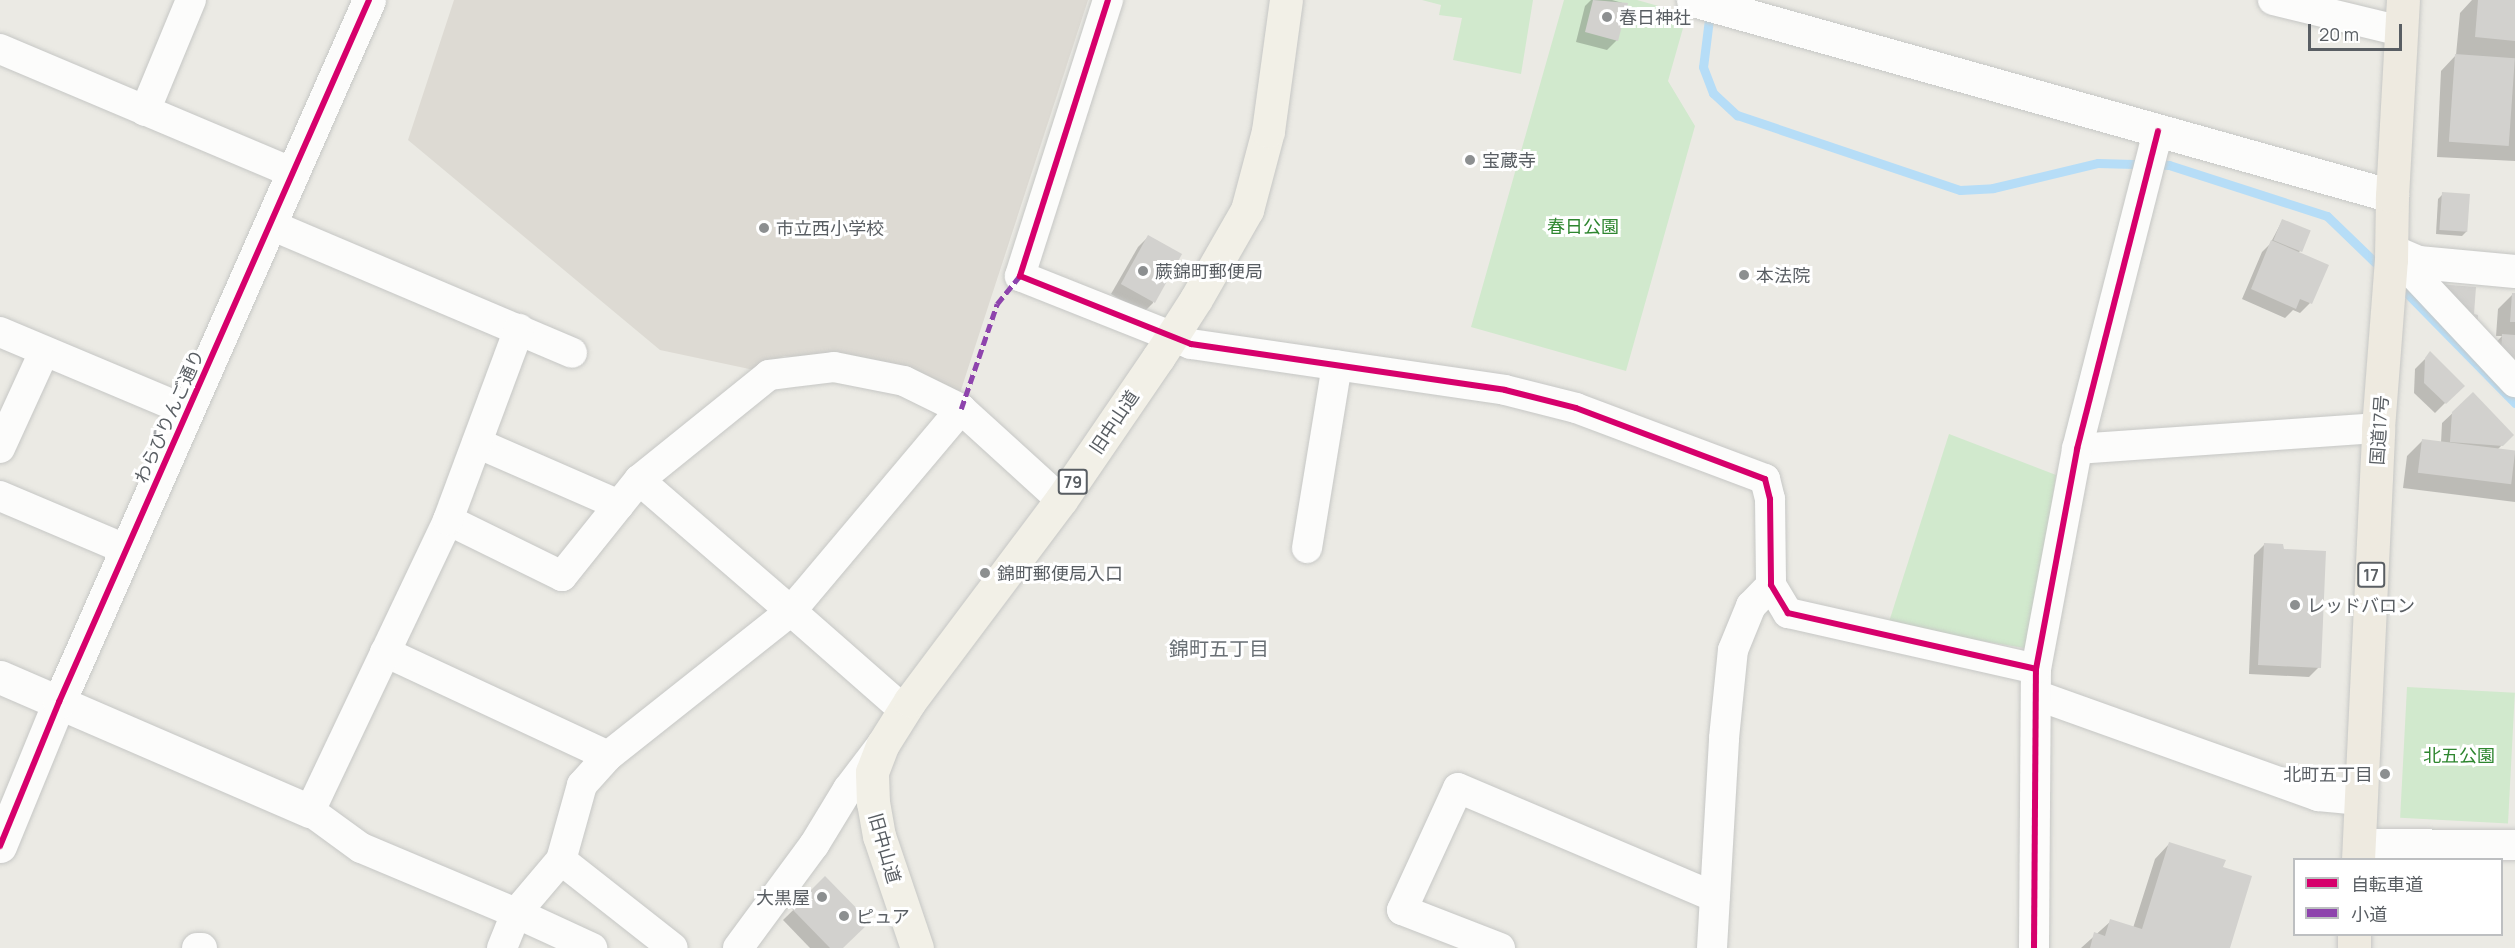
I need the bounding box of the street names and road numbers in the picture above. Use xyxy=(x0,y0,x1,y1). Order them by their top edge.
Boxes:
street label: わらびりんご通り xyxy=(130,346,208,486)
street label: 旧中山道 xyxy=(1085,386,1143,458)
street label: 国道17号 xyxy=(2366,394,2392,466)
road number: 79 xyxy=(1056,469,1090,495)
road number: 17 xyxy=(2356,562,2386,588)
street label: 旧中山道 xyxy=(865,810,905,886)

